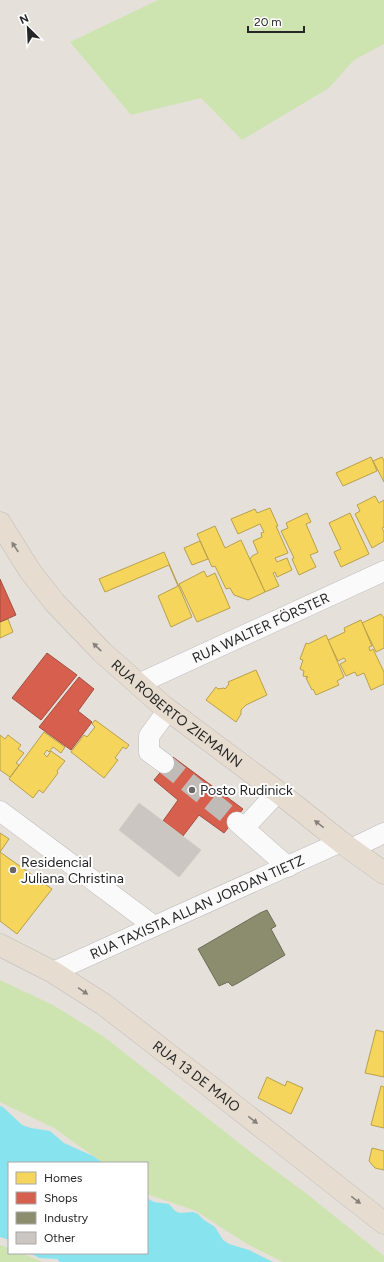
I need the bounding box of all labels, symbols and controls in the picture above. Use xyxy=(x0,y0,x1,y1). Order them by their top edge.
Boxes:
north arrow xyxy=(8,8,48,48)
scale bar xyxy=(248,8,304,34)
text: N xyxy=(18,12,31,27)
text: 20 m xyxy=(254,15,282,29)
one-way arrow xyxy=(11,542,19,552)
street label: RUA WALTER FÖRSTER xyxy=(189,589,332,667)
one-way arrow xyxy=(92,642,102,652)
street label: RUA ROBERTO ZIEMANN xyxy=(108,656,246,771)
place label: Posto Rudinick xyxy=(200,782,293,799)
marker: Posto Rudinick xyxy=(187,785,197,795)
one-way arrow xyxy=(313,820,324,829)
street label: RUA TAXISTA ALLAN JORDAN TIETZ xyxy=(87,851,307,963)
place label: Residencial Juliana Christina xyxy=(21,854,124,887)
marker: Residencial Juliana Christina xyxy=(8,865,18,875)
one-way arrow xyxy=(77,987,89,994)
street label: RUA 13 DE MAIO xyxy=(149,1037,244,1115)
one-way arrow xyxy=(248,1116,259,1124)
legend xyxy=(8,1162,148,1254)
text: Homes xyxy=(44,1171,83,1185)
text: Shops xyxy=(44,1191,78,1205)
one-way arrow xyxy=(350,1196,361,1205)
text: Industry xyxy=(44,1211,89,1225)
text: Other xyxy=(44,1231,75,1245)

